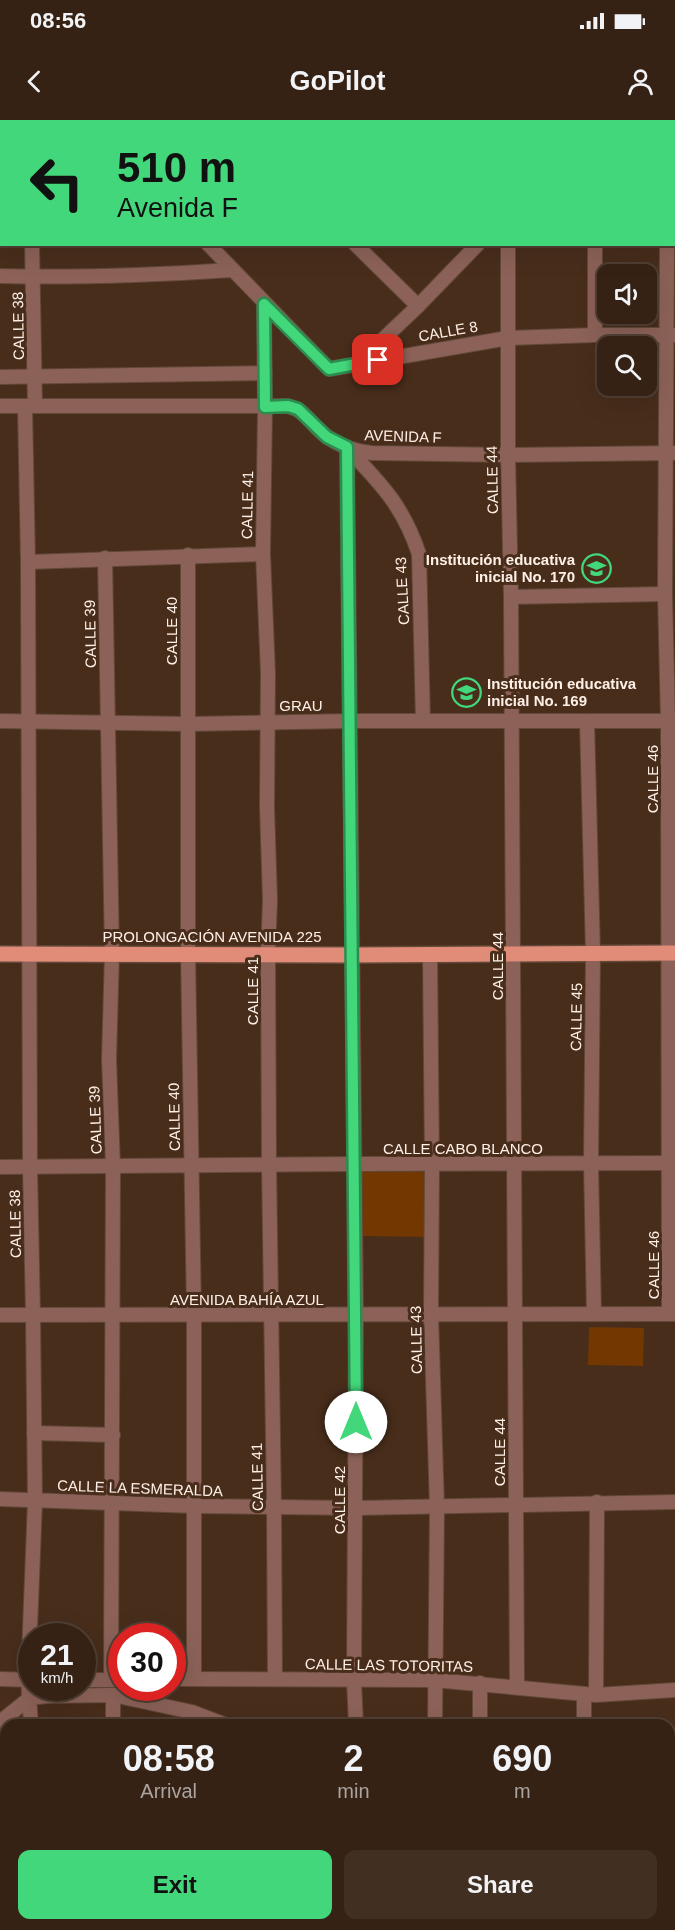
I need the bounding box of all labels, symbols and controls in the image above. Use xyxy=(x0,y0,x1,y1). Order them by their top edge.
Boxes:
text: 08:56 xyxy=(30,8,86,33)
icon: back xyxy=(18,65,51,98)
icon: person xyxy=(624,65,657,98)
text: GoPilot xyxy=(290,66,386,96)
icon: left xyxy=(18,144,96,222)
text: 510 m xyxy=(117,144,236,191)
text: Avenida F xyxy=(117,193,238,223)
map controls xyxy=(597,264,657,396)
button: sound xyxy=(597,264,657,324)
street label: CALLE 38 xyxy=(9,292,27,360)
street label: CALLE 8 xyxy=(417,317,479,345)
pin xyxy=(352,334,403,385)
button: search xyxy=(597,336,657,396)
icon: arrive xyxy=(361,343,394,376)
street label: AVENIDA F xyxy=(364,426,442,446)
street label: CALLE 44 xyxy=(483,446,501,514)
street label: CALLE 41 xyxy=(238,471,256,539)
place label: Institución educativa inicial No. 170 xyxy=(426,551,576,585)
school or university icon: Institución educativa inicial No. 170 xyxy=(580,552,612,584)
street label: CALLE 43 xyxy=(392,556,412,626)
street label: CALLE 40 xyxy=(163,597,180,665)
street label: CALLE 39 xyxy=(81,600,99,668)
place label: Institución educativa inicial No. 169 xyxy=(487,675,637,709)
school or university icon: Institución educativa inicial No. 169 xyxy=(450,676,482,708)
street label: GRAU xyxy=(279,697,323,714)
street label: CALLE 46 xyxy=(644,745,661,813)
street label: PROLONGACIÓN AVENIDA 225 xyxy=(103,928,321,945)
street label: CALLE 44 xyxy=(489,932,506,1000)
street label: CALLE 41 xyxy=(244,957,261,1025)
street label: CALLE 45 xyxy=(567,983,585,1051)
street label: CALLE 40 xyxy=(165,1083,183,1151)
street label: CALLE 39 xyxy=(85,1086,105,1154)
street label: CALLE CABO BLANCO xyxy=(383,1140,543,1157)
street label: CALLE 38 xyxy=(6,1190,24,1258)
street label: CALLE 46 xyxy=(645,1231,662,1299)
street label: AVENIDA BAHÍA AZUL xyxy=(170,1291,324,1308)
street label: CALLE 43 xyxy=(407,1306,425,1374)
position arrow xyxy=(324,1390,388,1454)
street label: CALLE 44 xyxy=(491,1418,508,1486)
street label: CALLE 41 xyxy=(248,1443,266,1511)
street label: CALLE 42 xyxy=(331,1466,348,1534)
street label: CALLE LA ESMERALDA xyxy=(57,1477,223,1499)
speed limit sign: 30 xyxy=(108,1623,186,1701)
text: 21 xyxy=(40,1638,74,1671)
street label: CALLE LAS TOTORITAS xyxy=(305,1655,473,1675)
text: km/h xyxy=(41,1669,73,1686)
text: 08:58 xyxy=(123,1738,215,1779)
text: 2 xyxy=(343,1738,363,1779)
text: 690 xyxy=(492,1738,552,1779)
text: Arrival xyxy=(140,1780,197,1802)
text: min xyxy=(337,1780,370,1802)
text: m xyxy=(514,1780,531,1802)
button: Exit xyxy=(18,1850,332,1919)
button: Share xyxy=(344,1850,657,1919)

